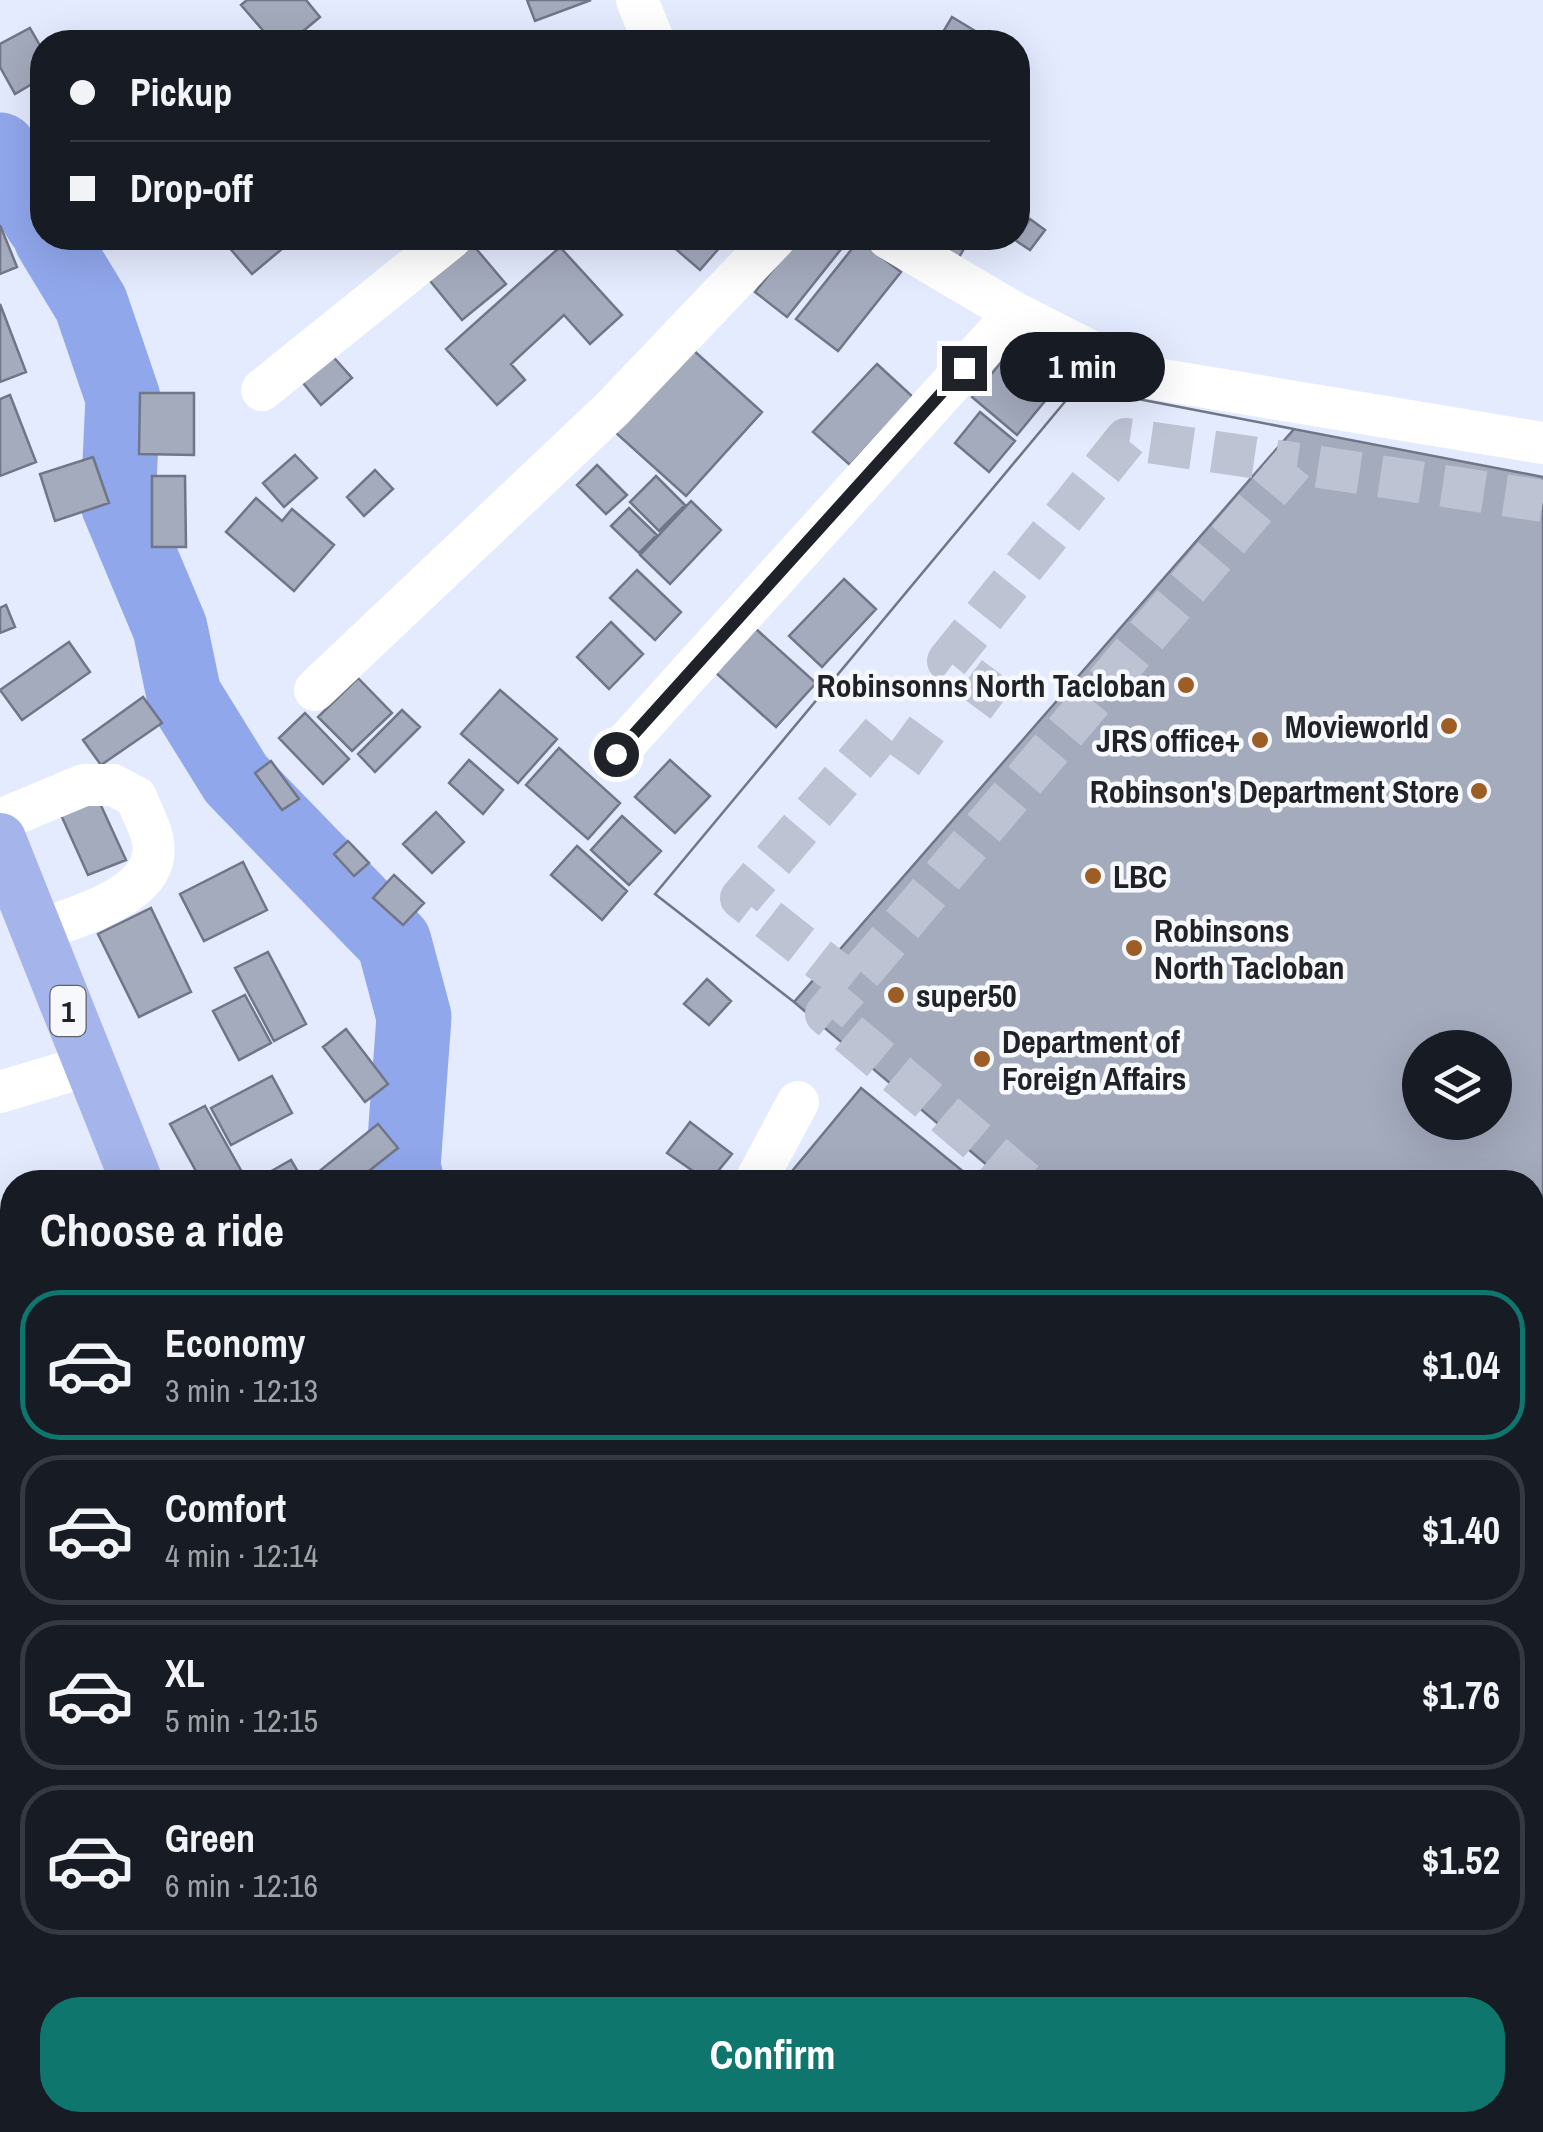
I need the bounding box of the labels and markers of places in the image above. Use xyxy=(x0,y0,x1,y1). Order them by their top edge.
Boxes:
place label: Robinsonns North Tacloban xyxy=(817,664,1166,707)
marker: Robinsonns North Tacloban xyxy=(1175,674,1197,696)
place label: Movieworld xyxy=(1285,705,1429,748)
marker: Movieworld xyxy=(1438,715,1460,737)
place label: JRS office+ xyxy=(1096,719,1240,762)
marker: JRS office+ xyxy=(1249,729,1271,751)
place label: Robinson's Department Store xyxy=(1090,770,1459,813)
marker: Robinson's Department Store xyxy=(1468,780,1490,802)
place label: LBC xyxy=(1113,855,1167,898)
marker: LBC xyxy=(1082,865,1104,887)
place label: Robinsons North Tacloban xyxy=(1154,909,1345,989)
marker: Robinsons North Tacloban xyxy=(1123,937,1145,959)
place label: super50 xyxy=(916,974,1017,1017)
marker: super50 xyxy=(885,984,907,1006)
place label: Department of Foreign Affairs xyxy=(1002,1020,1186,1100)
marker: Department of Foreign Affairs xyxy=(971,1048,993,1070)

